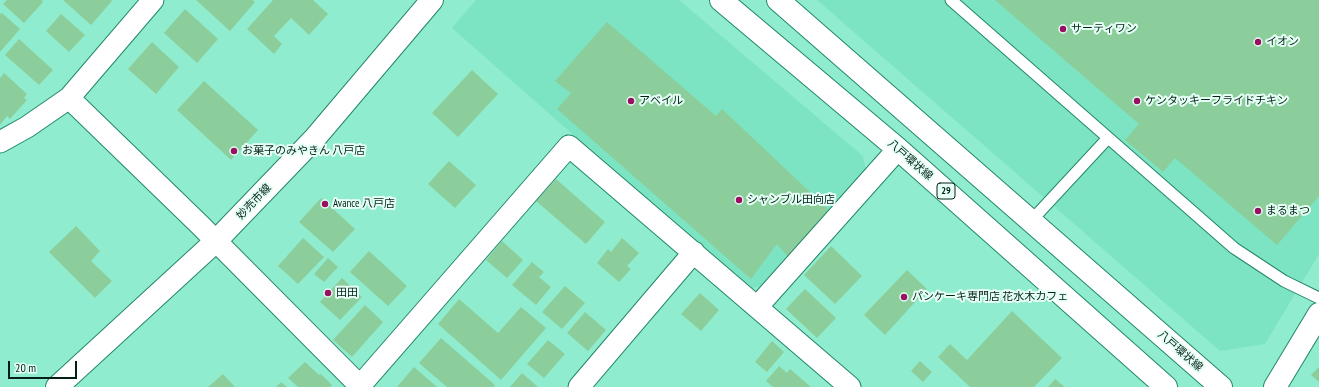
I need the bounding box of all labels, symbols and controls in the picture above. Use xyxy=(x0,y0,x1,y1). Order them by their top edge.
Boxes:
place label: サーティワン xyxy=(1071,22,1137,36)
marker: サーティワン xyxy=(1058,24,1068,34)
place label: イオン xyxy=(1266,35,1299,49)
marker: イオン xyxy=(1253,37,1263,47)
place label: アベイル xyxy=(639,94,683,108)
place label: ケンタッキーフライドチキン xyxy=(1145,94,1288,108)
marker: アベイル xyxy=(626,96,636,106)
marker: ケンタッキーフライドチキン xyxy=(1132,96,1142,106)
street label: 八戸環状線 xyxy=(885,137,935,183)
place label: お菓子のみやきん 八戸店 xyxy=(242,144,365,158)
marker: お菓子のみやきん 八戸店 xyxy=(229,146,239,156)
street label: 妙売市線 xyxy=(234,182,274,222)
road number: 29 xyxy=(937,183,955,199)
place label: シャンブル田向店 xyxy=(747,193,835,207)
marker: シャンブル田向店 xyxy=(734,195,744,205)
place label: Avance 八戸店 xyxy=(333,197,395,211)
marker: Avance 八戸店 xyxy=(320,199,330,209)
place label: まるまつ xyxy=(1266,204,1310,218)
marker: まるまつ xyxy=(1253,206,1263,216)
place label: 田田 xyxy=(336,286,358,300)
marker: 田田 xyxy=(323,288,333,298)
place label: パンケーキ専門店 花水木カフェ xyxy=(912,290,1068,304)
marker: パンケーキ専門店 花水木カフェ xyxy=(899,292,909,302)
street label: 八戸環状線 xyxy=(1155,328,1205,374)
scale bar xyxy=(10,353,79,379)
text: 20 m xyxy=(15,360,36,375)

